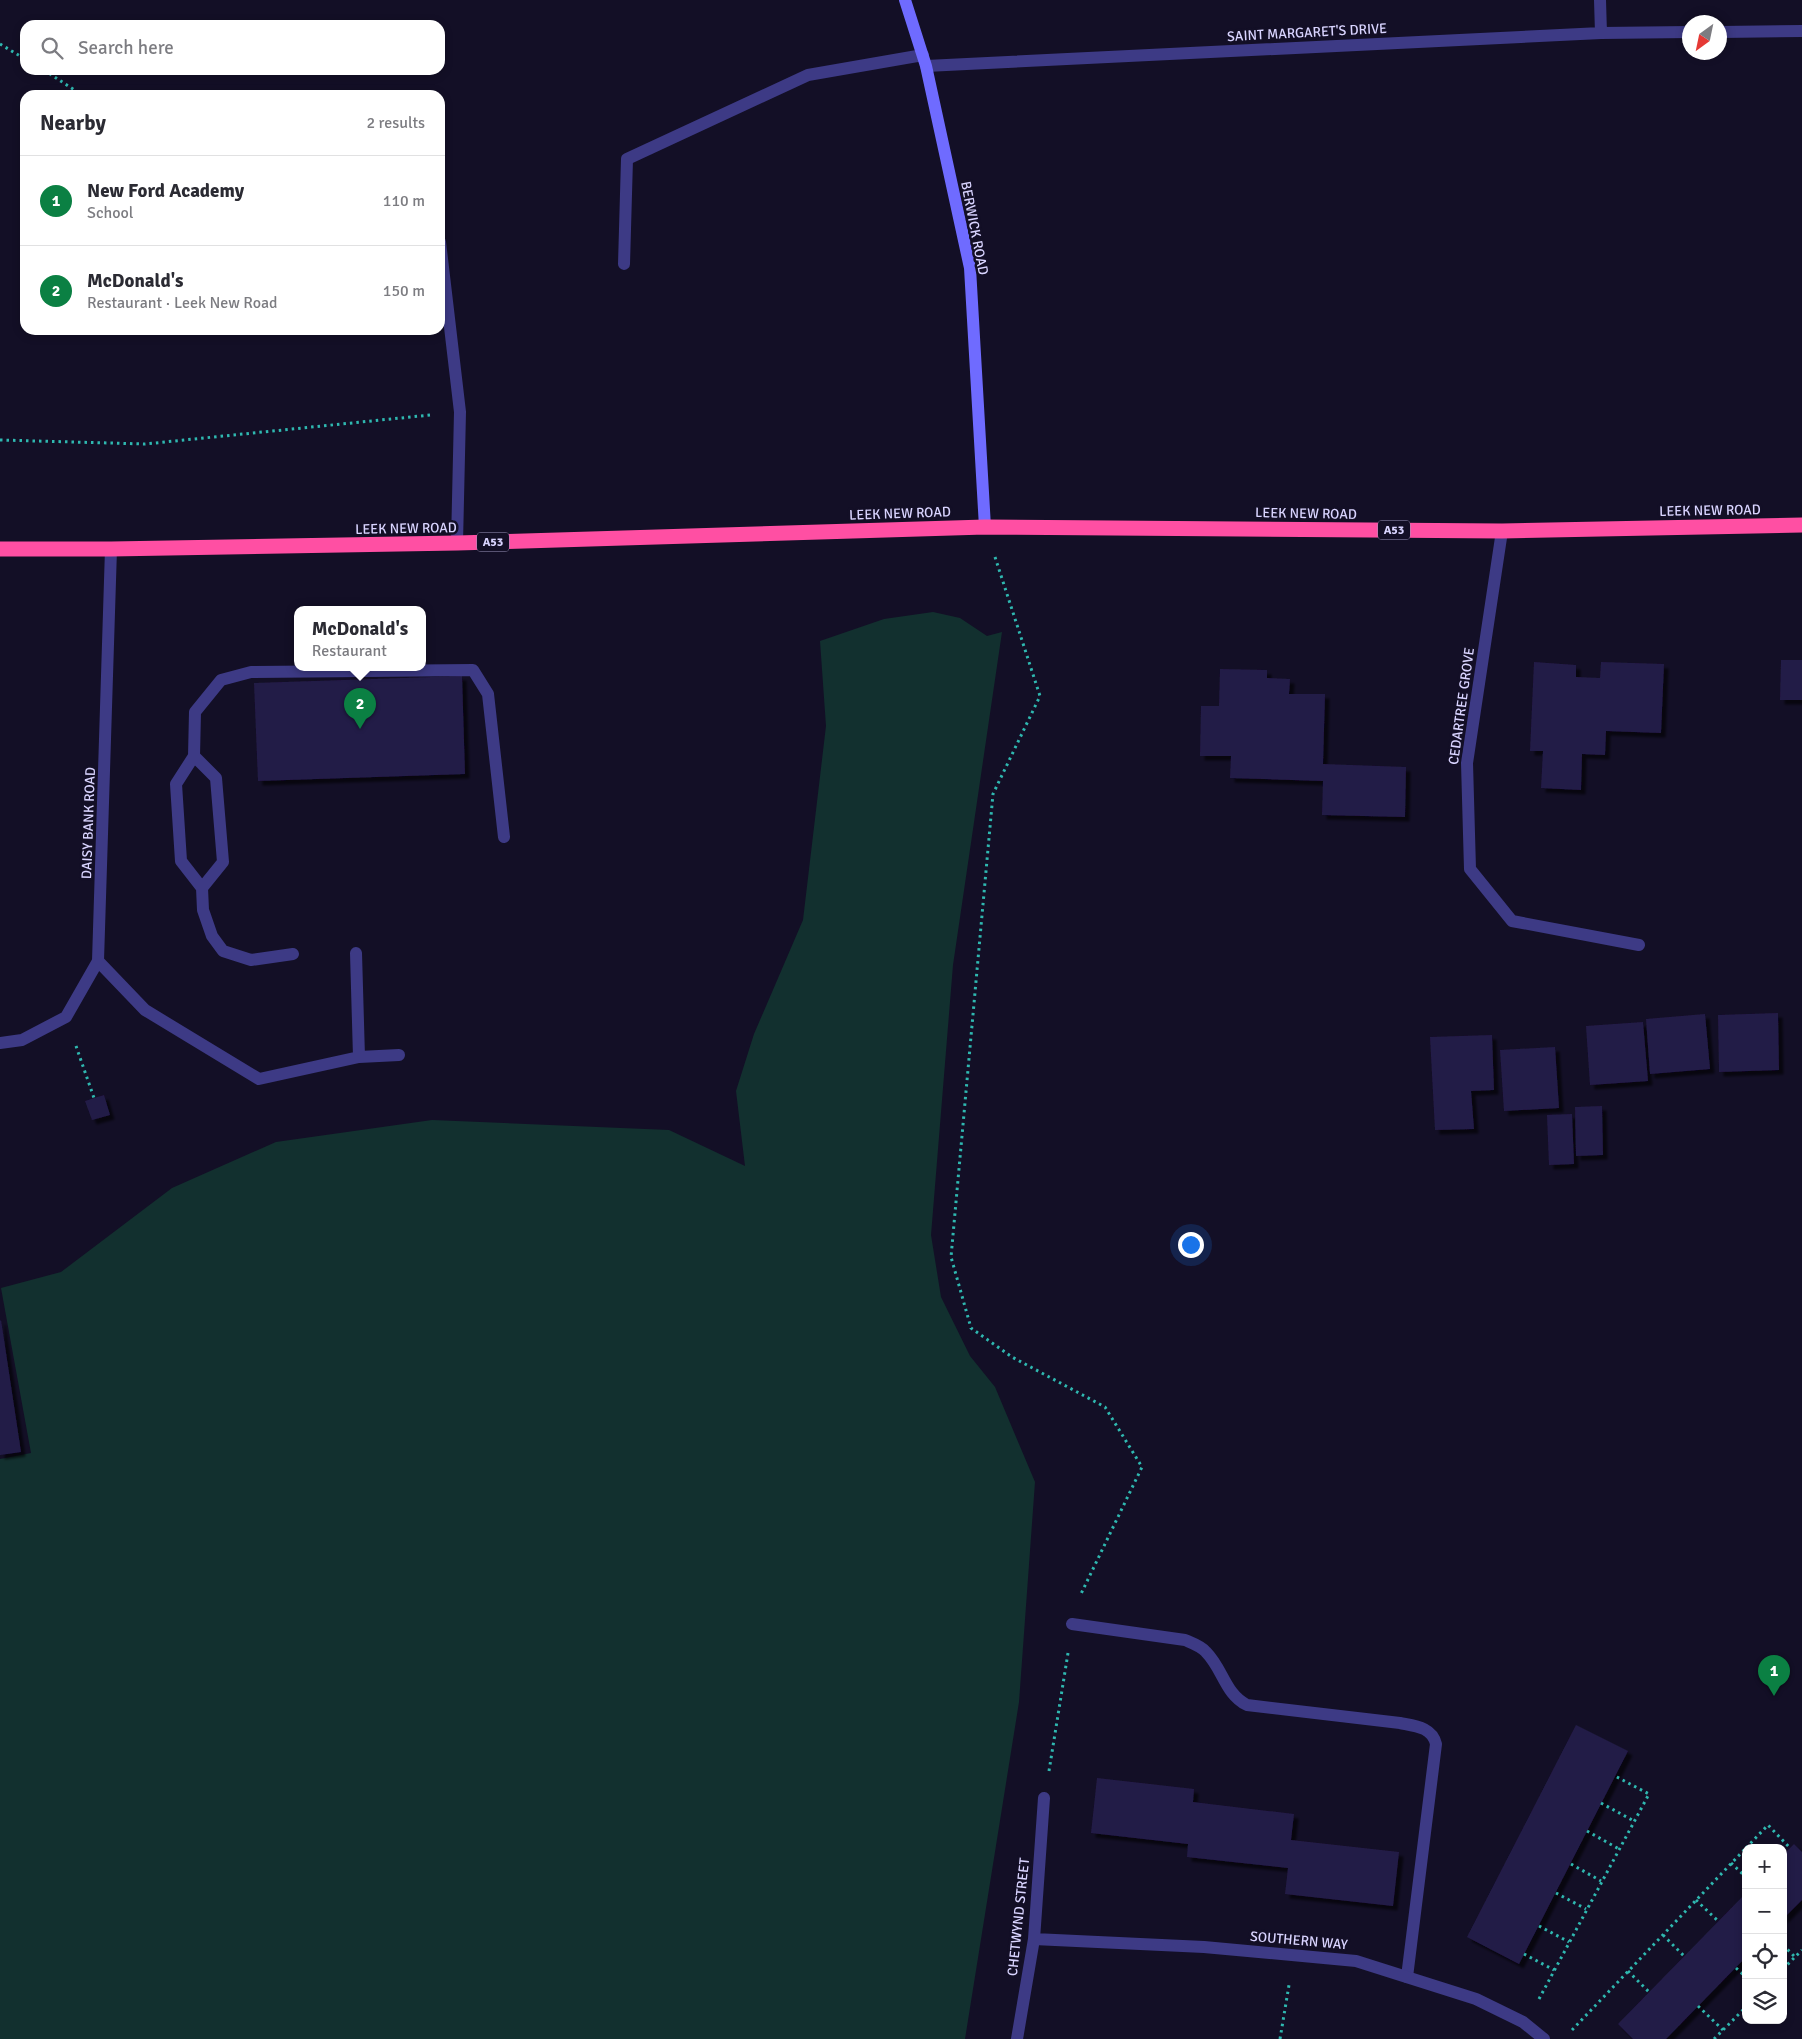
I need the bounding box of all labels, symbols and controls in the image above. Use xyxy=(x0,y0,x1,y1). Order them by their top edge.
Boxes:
north arrow xyxy=(1682,15,1727,60)
search box xyxy=(20,20,445,75)
street label: SAINT MARGARET'S DRIVE xyxy=(1227,20,1387,45)
icon: search xyxy=(38,34,66,62)
text: Search here xyxy=(78,36,174,60)
text: Nearby xyxy=(40,110,106,136)
text: 2 results xyxy=(366,113,425,133)
text: New Ford Academy xyxy=(87,179,244,203)
street label: BERWICK ROAD xyxy=(957,180,992,277)
text: 1 xyxy=(52,191,60,211)
text: 110 m xyxy=(383,191,425,211)
text: School xyxy=(87,203,133,223)
text: McDonald's xyxy=(87,269,183,293)
text: 2 xyxy=(52,281,60,301)
text: 150 m xyxy=(383,281,425,301)
text: Restaurant · Leek New Road xyxy=(87,293,278,313)
street label: LEEK NEW ROAD xyxy=(1659,501,1761,520)
street label: LEEK NEW ROAD xyxy=(849,503,951,524)
street label: LEEK NEW ROAD xyxy=(1255,504,1357,523)
street label: LEEK NEW ROAD xyxy=(355,519,457,538)
road number: A53 xyxy=(1378,520,1410,540)
road number: A53 xyxy=(477,532,509,552)
popup xyxy=(294,606,426,671)
text: McDonald's xyxy=(312,617,408,641)
text: Restaurant xyxy=(312,641,387,661)
street label: CEDARTREE GROVE xyxy=(1445,646,1478,766)
pin: 2 xyxy=(344,688,376,729)
street label: DAISY BANK ROAD xyxy=(78,767,99,879)
your location xyxy=(1178,1232,1204,1258)
pin: 1 xyxy=(1758,1655,1790,1696)
map controls xyxy=(1742,1844,1787,2024)
button: + xyxy=(1742,1844,1787,1889)
street label: CHETWYND STREET xyxy=(1004,1857,1033,1977)
button: − xyxy=(1742,1889,1787,1934)
street label: SOUTHERN WAY xyxy=(1249,1928,1348,1953)
button: locate xyxy=(1742,1934,1787,1979)
button: layers xyxy=(1742,1979,1787,2024)

